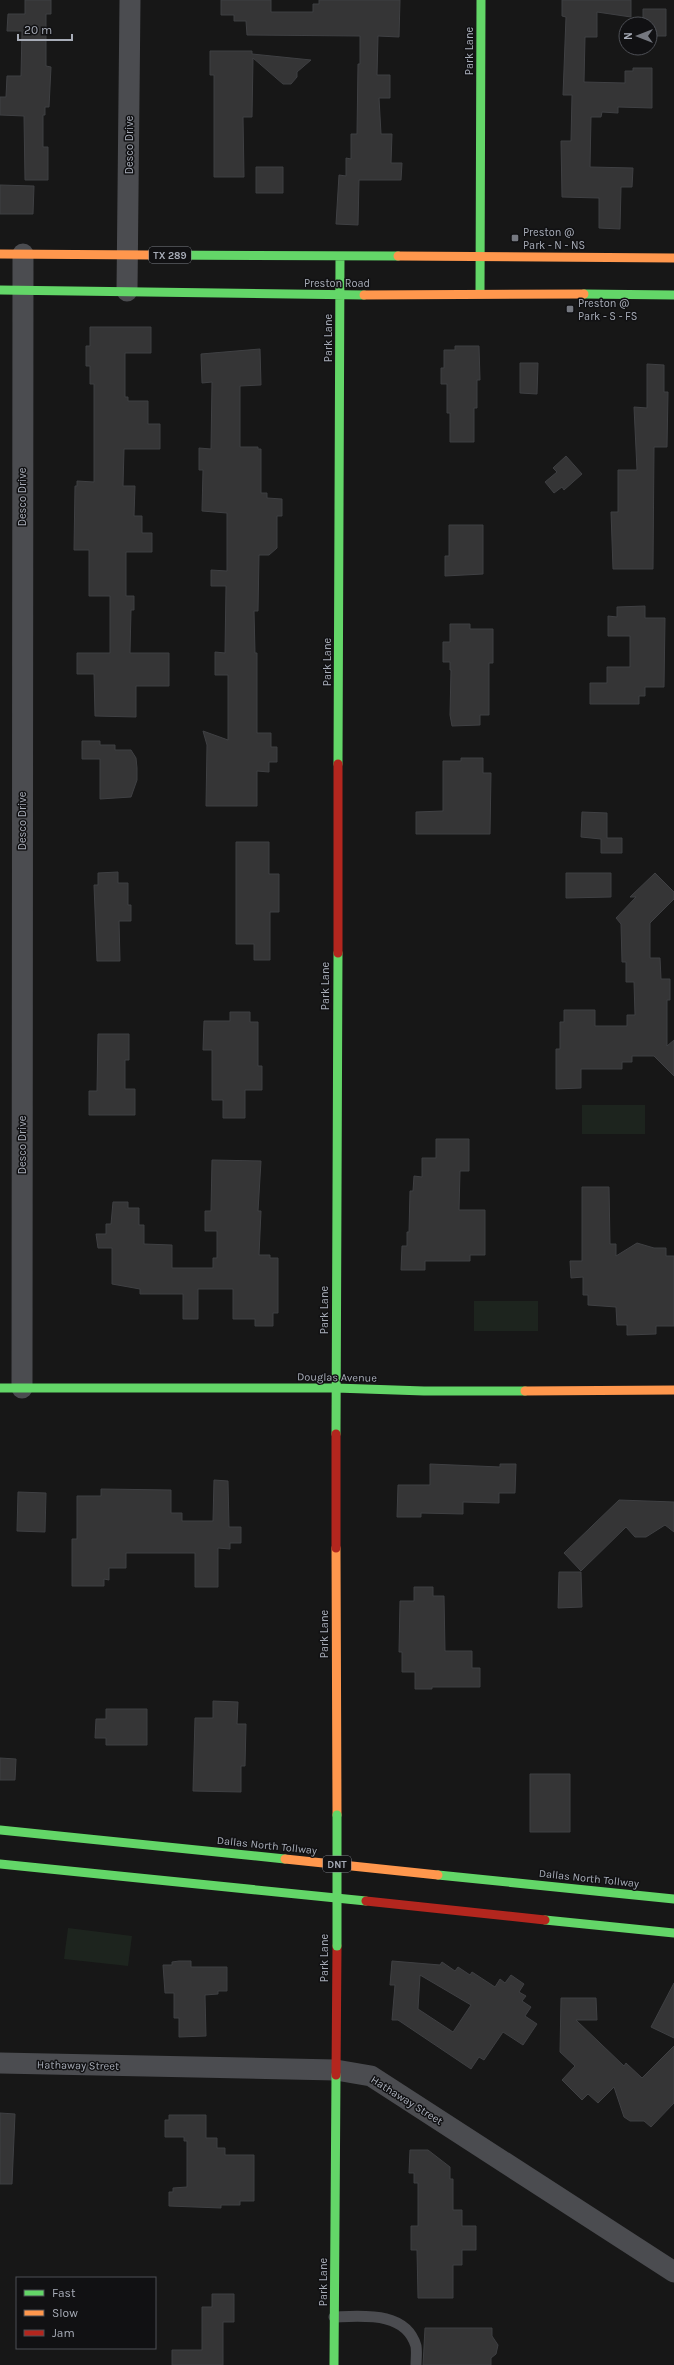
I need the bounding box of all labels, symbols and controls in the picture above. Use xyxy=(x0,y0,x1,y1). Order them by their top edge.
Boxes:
scale bar xyxy=(18,16,72,42)
north arrow xyxy=(618,16,658,56)
text: 20 m xyxy=(24,23,52,37)
street label: Park Lane xyxy=(463,26,476,75)
text: N xyxy=(622,32,635,40)
street label: Desco Drive xyxy=(123,115,136,174)
place label: Preston @ Park - N - NS xyxy=(523,226,585,252)
marker: Preston @ Park - N - NS xyxy=(510,233,520,243)
road number: TX 289 xyxy=(149,247,191,263)
street label: Preston Road xyxy=(304,277,370,290)
place label: Preston @ Park - S - FS xyxy=(578,297,638,323)
marker: Preston @ Park - S - FS xyxy=(565,304,575,314)
street label: Park Lane xyxy=(322,313,335,362)
street label: Desco Drive xyxy=(16,467,29,526)
street label: Park Lane xyxy=(321,637,334,686)
street label: Desco Drive xyxy=(16,791,29,850)
street label: Park Lane xyxy=(319,961,332,1010)
street label: Desco Drive xyxy=(16,1115,29,1174)
street label: Park Lane xyxy=(318,1285,331,1334)
street label: Douglas Avenue xyxy=(297,1370,377,1385)
street label: Park Lane xyxy=(318,1609,331,1658)
street label: Dallas North Tollway xyxy=(216,1834,318,1857)
road number: DNT xyxy=(323,1856,351,1872)
street label: Dallas North Tollway xyxy=(538,1867,640,1890)
street label: Park Lane xyxy=(318,1933,331,1982)
street label: Hathaway Street xyxy=(37,2058,119,2073)
street label: Hathaway Street xyxy=(368,2073,445,2128)
street label: Park Lane xyxy=(317,2257,330,2306)
legend xyxy=(16,2277,156,2349)
text: Fast xyxy=(52,2286,76,2300)
text: Slow xyxy=(52,2306,78,2320)
text: Jam xyxy=(52,2326,75,2340)

